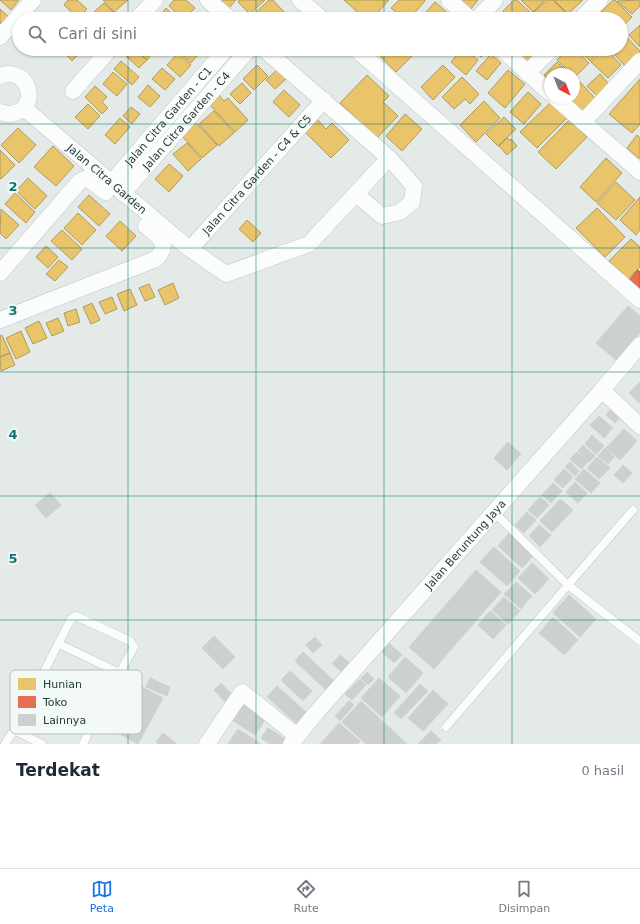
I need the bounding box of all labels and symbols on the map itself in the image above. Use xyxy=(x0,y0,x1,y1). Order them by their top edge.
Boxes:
street label: Jalan Citra Garden - C1 xyxy=(122,64,214,169)
north arrow xyxy=(544,68,580,104)
street label: Jalan Citra Garden - C4 xyxy=(139,69,233,173)
street label: Jalan Citra Garden - C4 & C5 xyxy=(199,112,314,238)
street label: Jalan Citra Garden xyxy=(64,141,149,216)
text: 2 xyxy=(8,179,18,194)
text: 3 xyxy=(8,303,18,318)
text: 4 xyxy=(8,427,18,442)
street label: Jalan Beruntung Jaya xyxy=(422,497,508,593)
text: 5 xyxy=(8,551,18,566)
legend xyxy=(10,670,142,734)
text: Hunian xyxy=(43,678,82,691)
text: Toko xyxy=(42,696,68,709)
text: Lainnya xyxy=(43,714,86,727)

